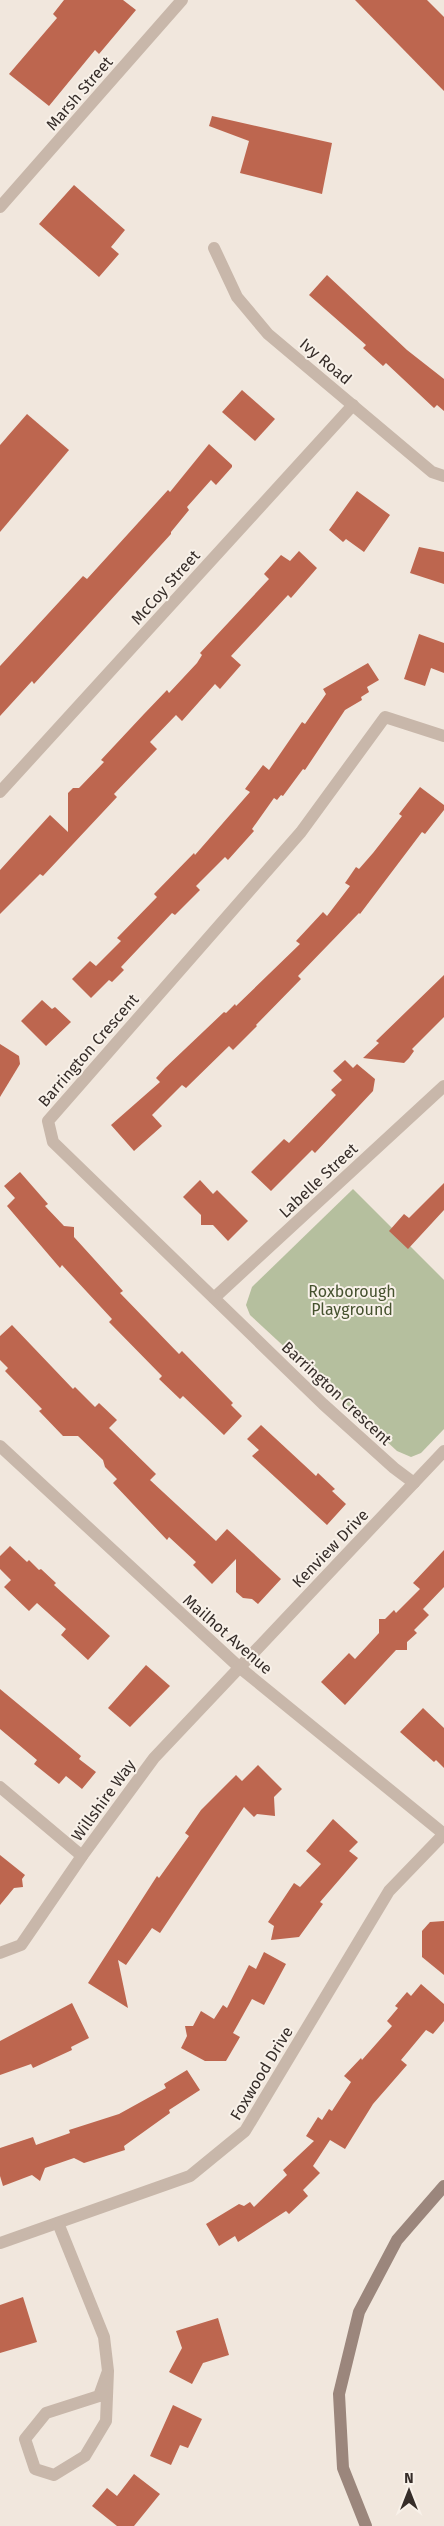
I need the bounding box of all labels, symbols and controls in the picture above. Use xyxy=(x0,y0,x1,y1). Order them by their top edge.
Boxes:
street label: Marsh Street xyxy=(42,52,117,134)
street label: Ivy Road xyxy=(296,334,355,388)
street label: McCoy Street xyxy=(127,546,204,628)
street label: Barrington Crescent xyxy=(34,990,143,1111)
street label: Labelle Street xyxy=(275,1139,362,1222)
park label: Roxborough Playground xyxy=(308,1282,396,1319)
street label: Barrington Crescent xyxy=(278,1338,396,1449)
street label: Kenview Drive xyxy=(288,1505,372,1591)
street label: Mailhot Avenue xyxy=(179,1590,276,1678)
street label: Willshire Way xyxy=(67,1756,139,1845)
street label: Foxwood Drive xyxy=(226,2023,297,2123)
north arrow xyxy=(384,2466,434,2516)
text: N xyxy=(404,2470,414,2487)

